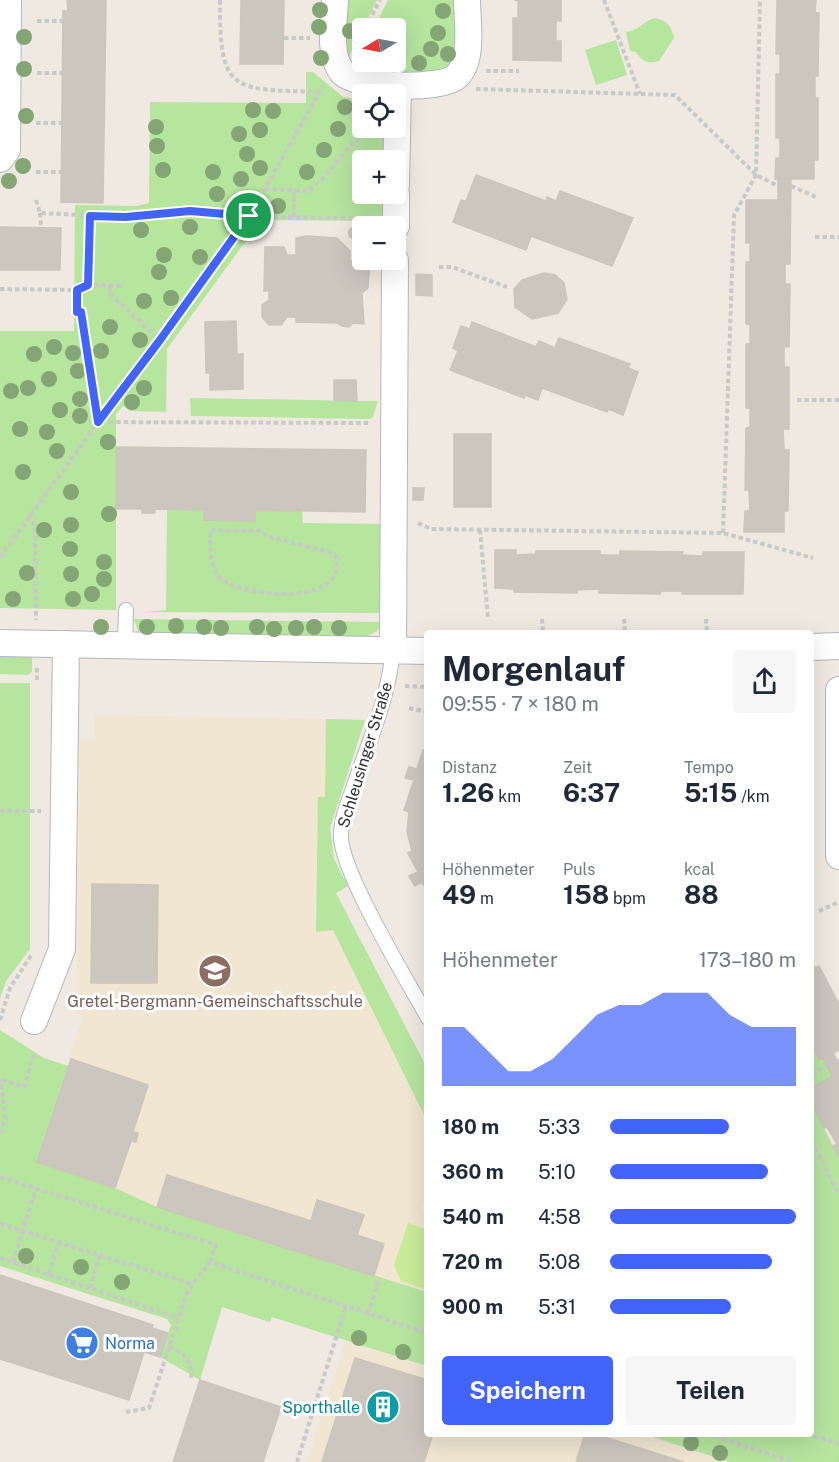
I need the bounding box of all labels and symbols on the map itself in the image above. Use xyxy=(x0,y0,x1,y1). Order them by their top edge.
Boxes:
north arrow xyxy=(352,18,406,72)
pin xyxy=(223,190,274,241)
street label: Schleusinger Straße xyxy=(334,680,396,830)
school or university icon: Gretel-Bergmann-Gemeinschaftsschule xyxy=(197,953,233,989)
place label: Gretel-Bergmann-Gemeinschaftsschule xyxy=(67,992,363,1011)
supermarket icon: Norma xyxy=(64,1325,100,1361)
place label: Norma xyxy=(105,1334,155,1353)
building icon: Sporthalle xyxy=(365,1389,401,1425)
place label: Sporthalle xyxy=(282,1398,360,1417)

